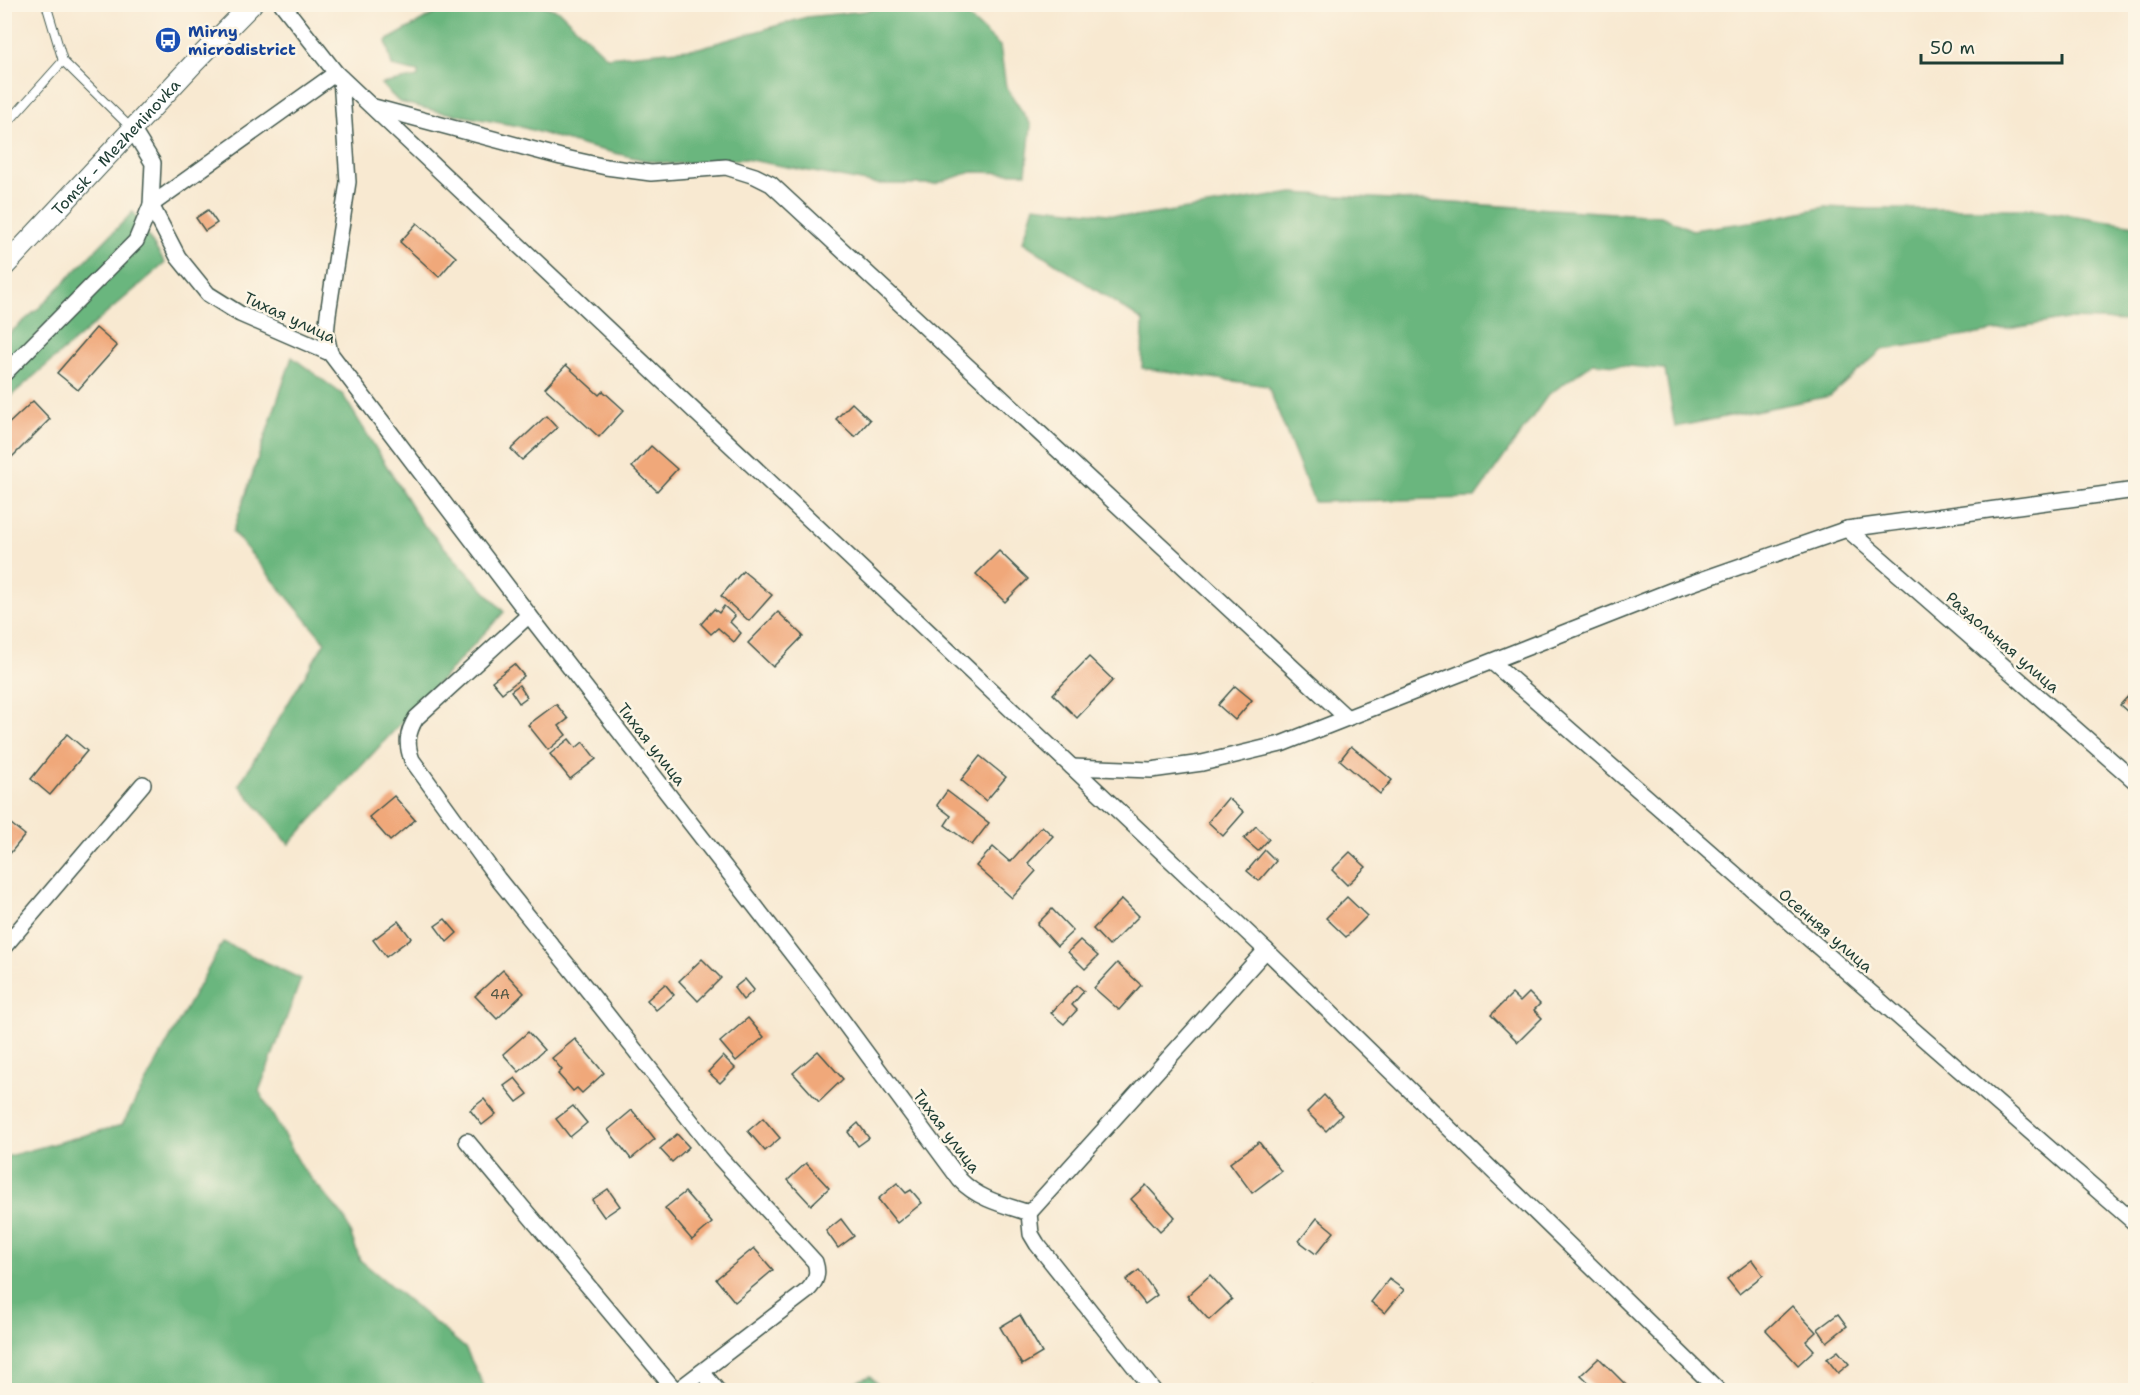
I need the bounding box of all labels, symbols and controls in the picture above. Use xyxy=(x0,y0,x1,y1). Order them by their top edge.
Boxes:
place label: Mirny microdistrict xyxy=(188,21,296,60)
bus stop icon: Mirny microdistrict xyxy=(153,25,183,55)
scale bar xyxy=(1921,27,2062,65)
text: 50 m xyxy=(1930,36,1975,60)
street label: Tomsk - Mezheninovka xyxy=(47,75,185,220)
street label: Тихая улица xyxy=(240,287,339,348)
street label: Раздольная улица xyxy=(1941,587,2064,698)
street label: Тихая улица xyxy=(613,699,691,790)
street label: Осенняя улица xyxy=(1774,884,1877,977)
house number: 4А xyxy=(490,985,510,1003)
street label: Тихая улица xyxy=(908,1085,985,1177)

